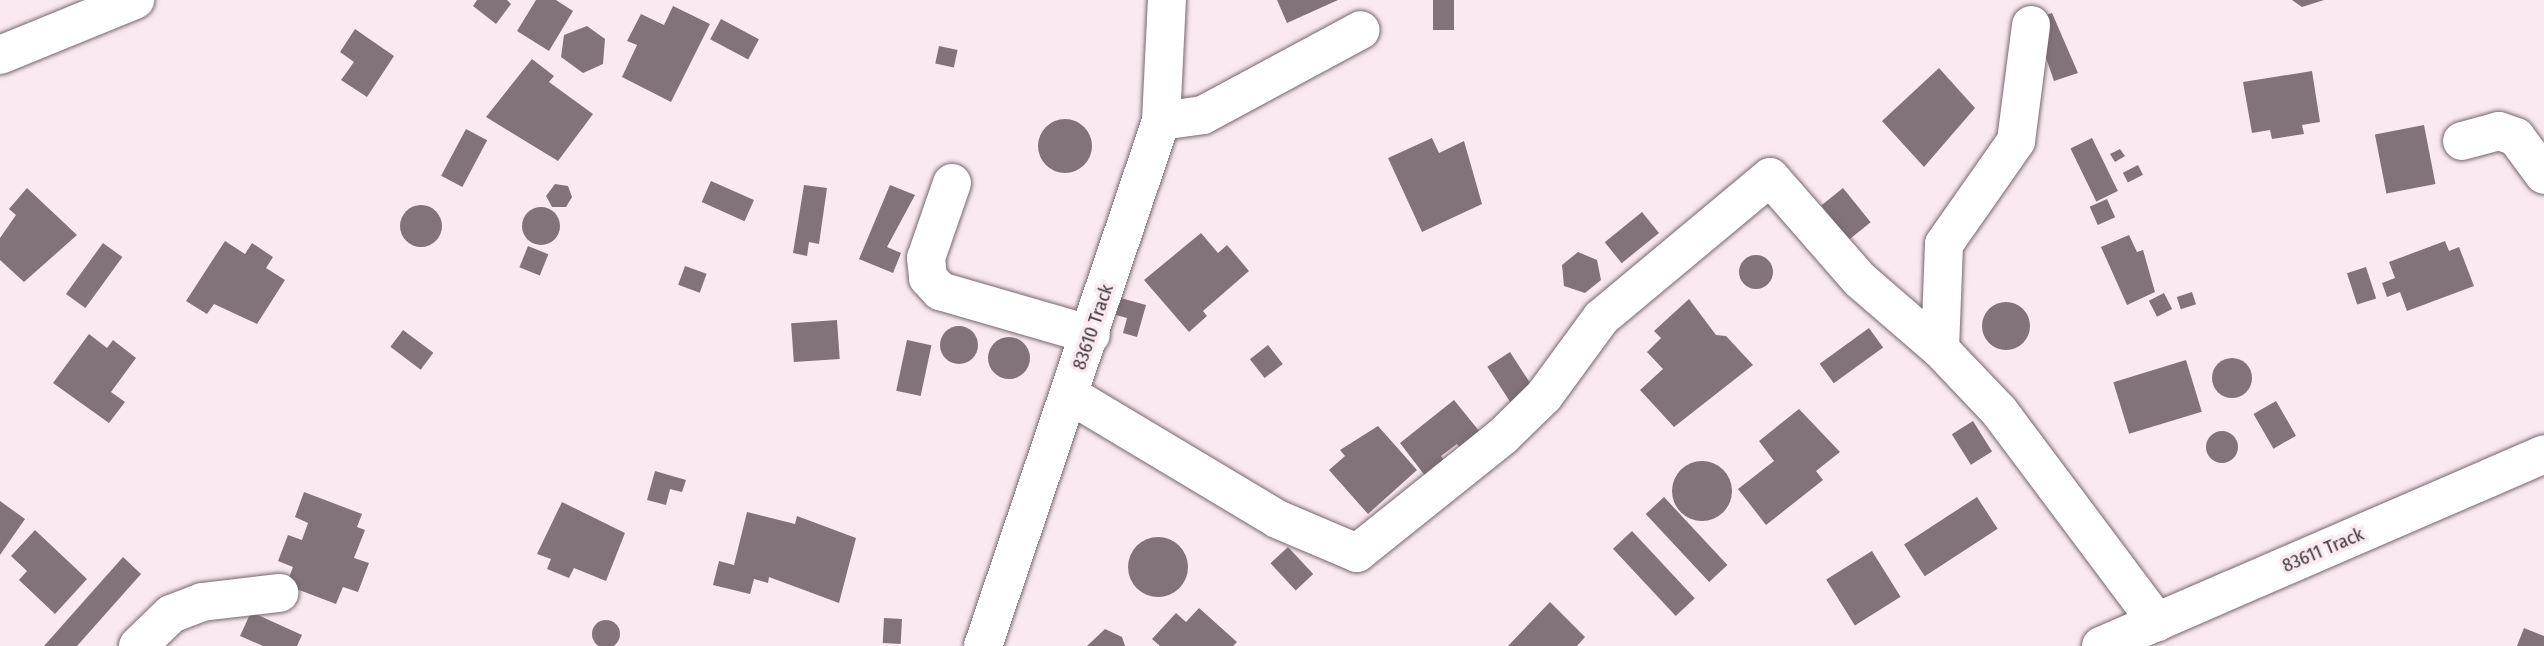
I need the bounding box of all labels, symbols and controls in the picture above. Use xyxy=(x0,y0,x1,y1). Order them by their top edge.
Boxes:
street label: 83610 Track xyxy=(1068,281,1118,373)
street label: 83611 Track xyxy=(2279,523,2367,577)

